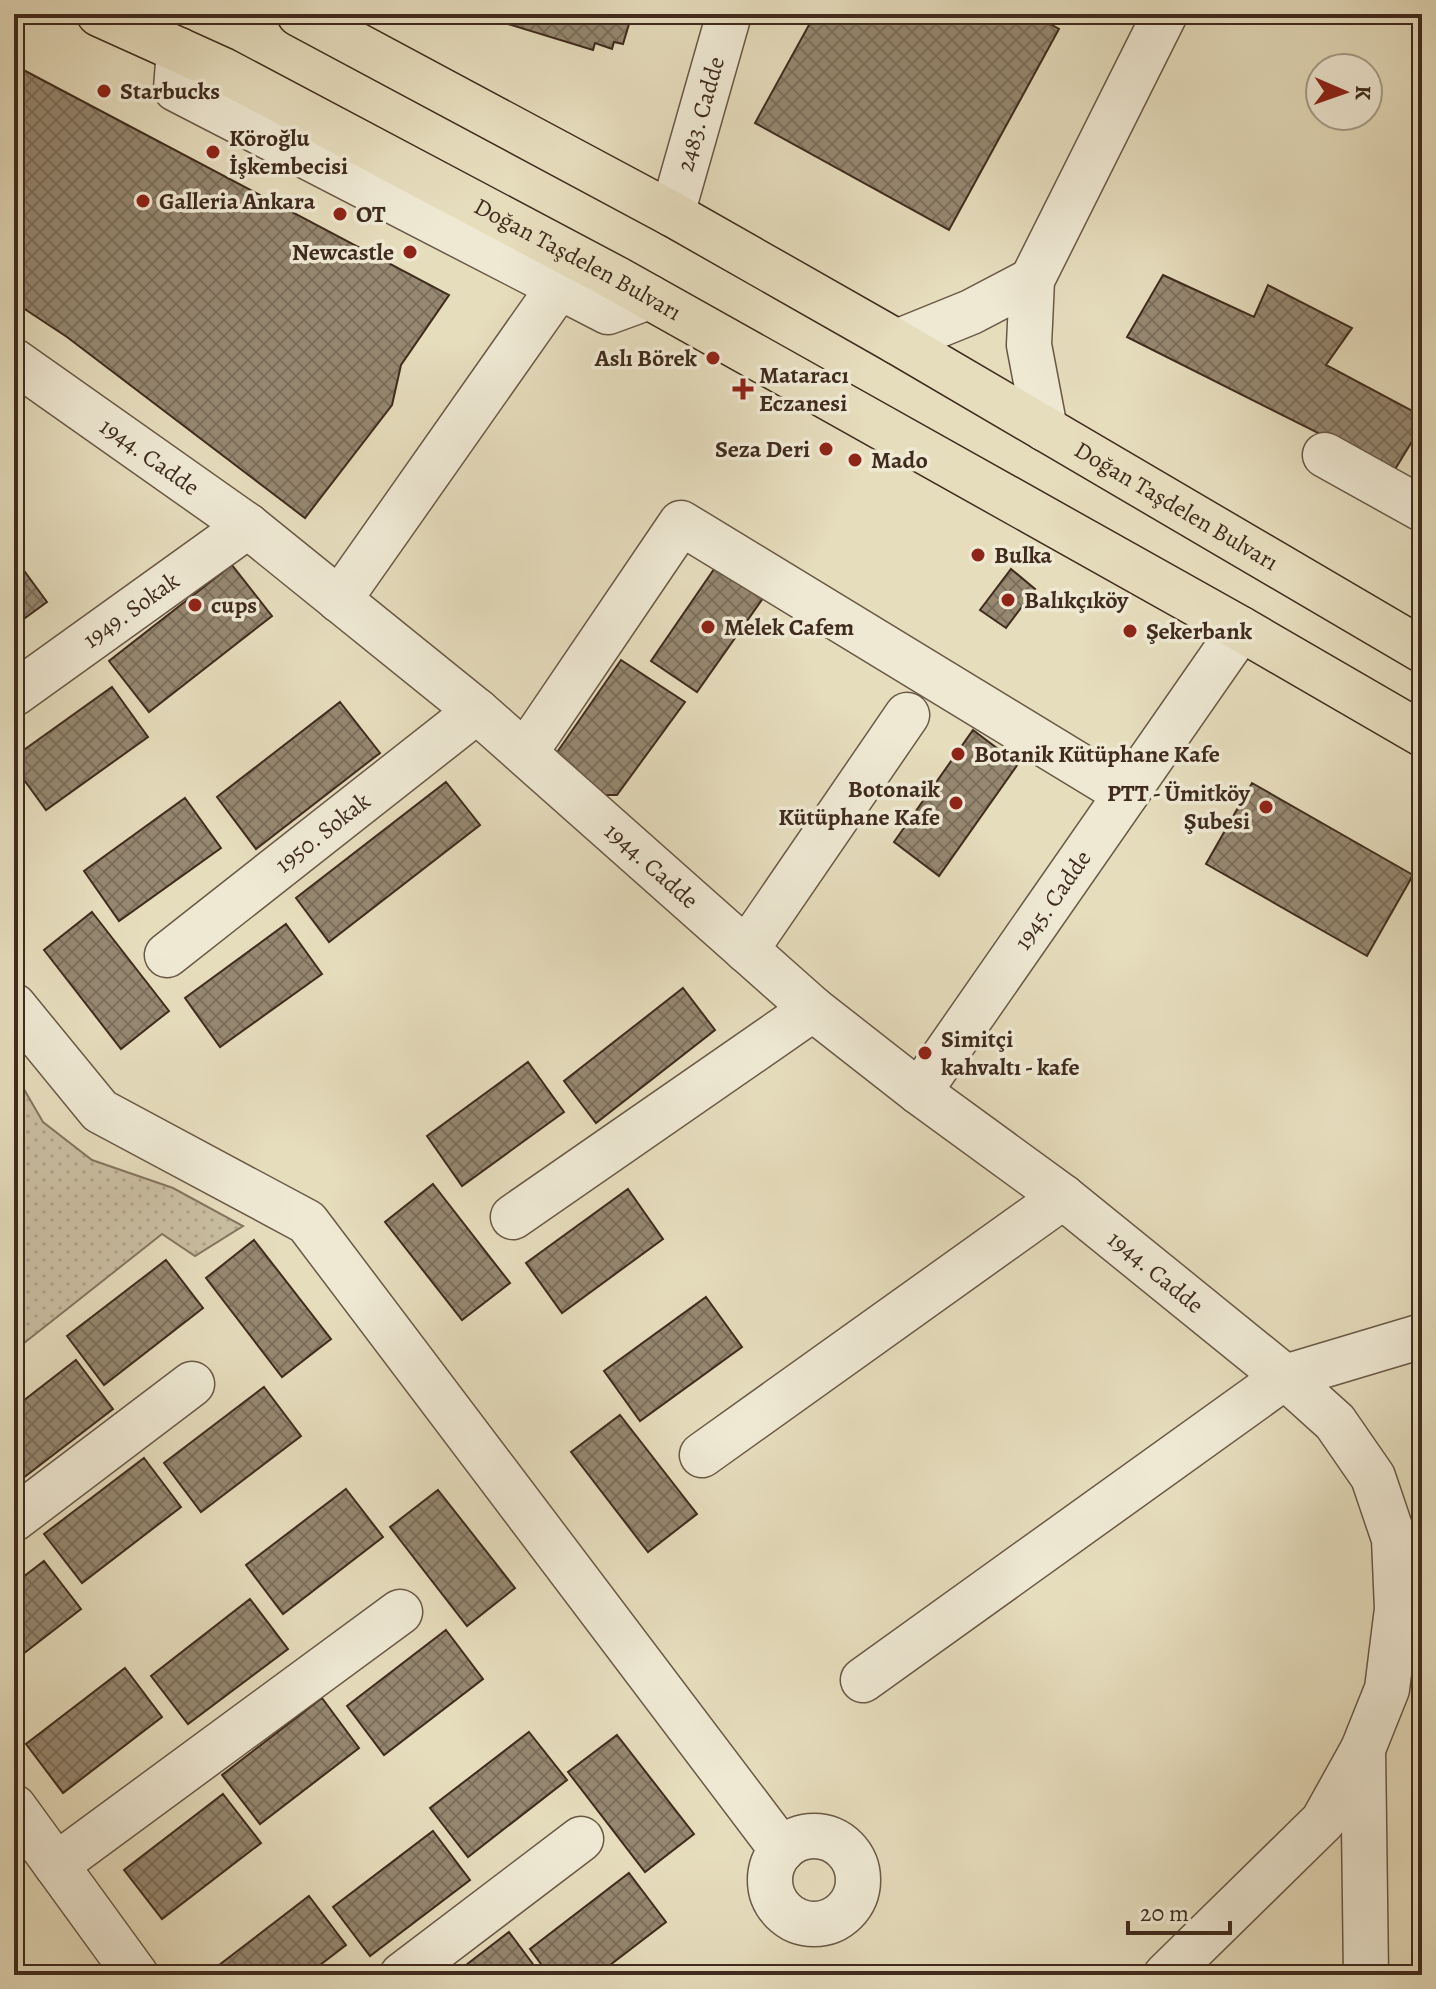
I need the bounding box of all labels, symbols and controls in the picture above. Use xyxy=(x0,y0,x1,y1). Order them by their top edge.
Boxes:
north arrow xyxy=(1304,52,1384,132)
street label: 2483. Cadde xyxy=(669,53,732,175)
place label: Starbucks xyxy=(120,75,220,107)
marker: Starbucks xyxy=(95,82,113,100)
text: K xyxy=(1348,85,1378,101)
place label: Köroğlu İşkembecisi xyxy=(229,122,348,182)
marker: Köroğlu İşkembecisi xyxy=(204,143,222,161)
place label: Galleria Ankara xyxy=(159,185,316,217)
street label: Doğan Taşdelen Bulvarı xyxy=(468,190,687,328)
marker: Galleria Ankara xyxy=(134,192,152,210)
place label: OT xyxy=(356,198,386,230)
marker: OT xyxy=(331,205,349,223)
place label: Newcastle xyxy=(292,236,394,268)
marker: Newcastle xyxy=(401,243,419,261)
place label: Aslı Börek xyxy=(594,342,698,374)
marker: Aslı Börek xyxy=(704,349,722,367)
place label: Mataracı Eczanesi xyxy=(759,359,849,419)
marker: Mataracı Eczanesi xyxy=(734,380,752,398)
street label: 1944. Cadde xyxy=(93,410,206,503)
place label: Seza Deri xyxy=(715,433,810,465)
street label: Doğan Taşdelen Bulvarı xyxy=(1069,434,1284,578)
marker: Seza Deri xyxy=(817,440,835,458)
place label: Mado xyxy=(871,444,928,476)
marker: Mado xyxy=(846,451,864,469)
place label: Bulka xyxy=(994,539,1053,571)
marker: Bulka xyxy=(969,546,987,564)
street label: 1949. Sokak xyxy=(76,565,186,655)
place label: Balıkçıköy xyxy=(1024,584,1129,616)
place label: cups xyxy=(211,589,257,621)
marker: Balıkçıköy xyxy=(999,591,1017,609)
marker: cups xyxy=(186,596,204,614)
place label: Melek Cafem xyxy=(724,611,854,643)
place label: Şekerbank xyxy=(1146,615,1253,647)
marker: Melek Cafem xyxy=(699,618,717,636)
marker: Şekerbank xyxy=(1121,622,1139,640)
place label: Botanik Kütüphane Kafe xyxy=(974,738,1220,770)
marker: Botanik Kütüphane Kafe xyxy=(949,745,967,763)
place label: Botonaik Kütüphane Kafe xyxy=(778,773,941,833)
place label: PTT - Ümitköy Şubesi xyxy=(1107,777,1251,837)
street label: 1950. Sokak xyxy=(268,785,377,880)
marker: Botonaik Kütüphane Kafe xyxy=(947,794,965,812)
marker: PTT - Ümitköy Şubesi xyxy=(1257,798,1275,816)
street label: 1944. Cadde xyxy=(598,816,705,916)
street label: 1945. Cadde xyxy=(1007,844,1098,956)
place label: Simitçi kahvaltı - kafe xyxy=(941,1023,1080,1083)
marker: Simitçi kahvaltı - kafe xyxy=(916,1044,934,1062)
street label: 1944. Cadde xyxy=(1101,1223,1211,1321)
scale bar xyxy=(1128,1885,1230,1935)
text: 20 m xyxy=(1140,1897,1189,1929)

